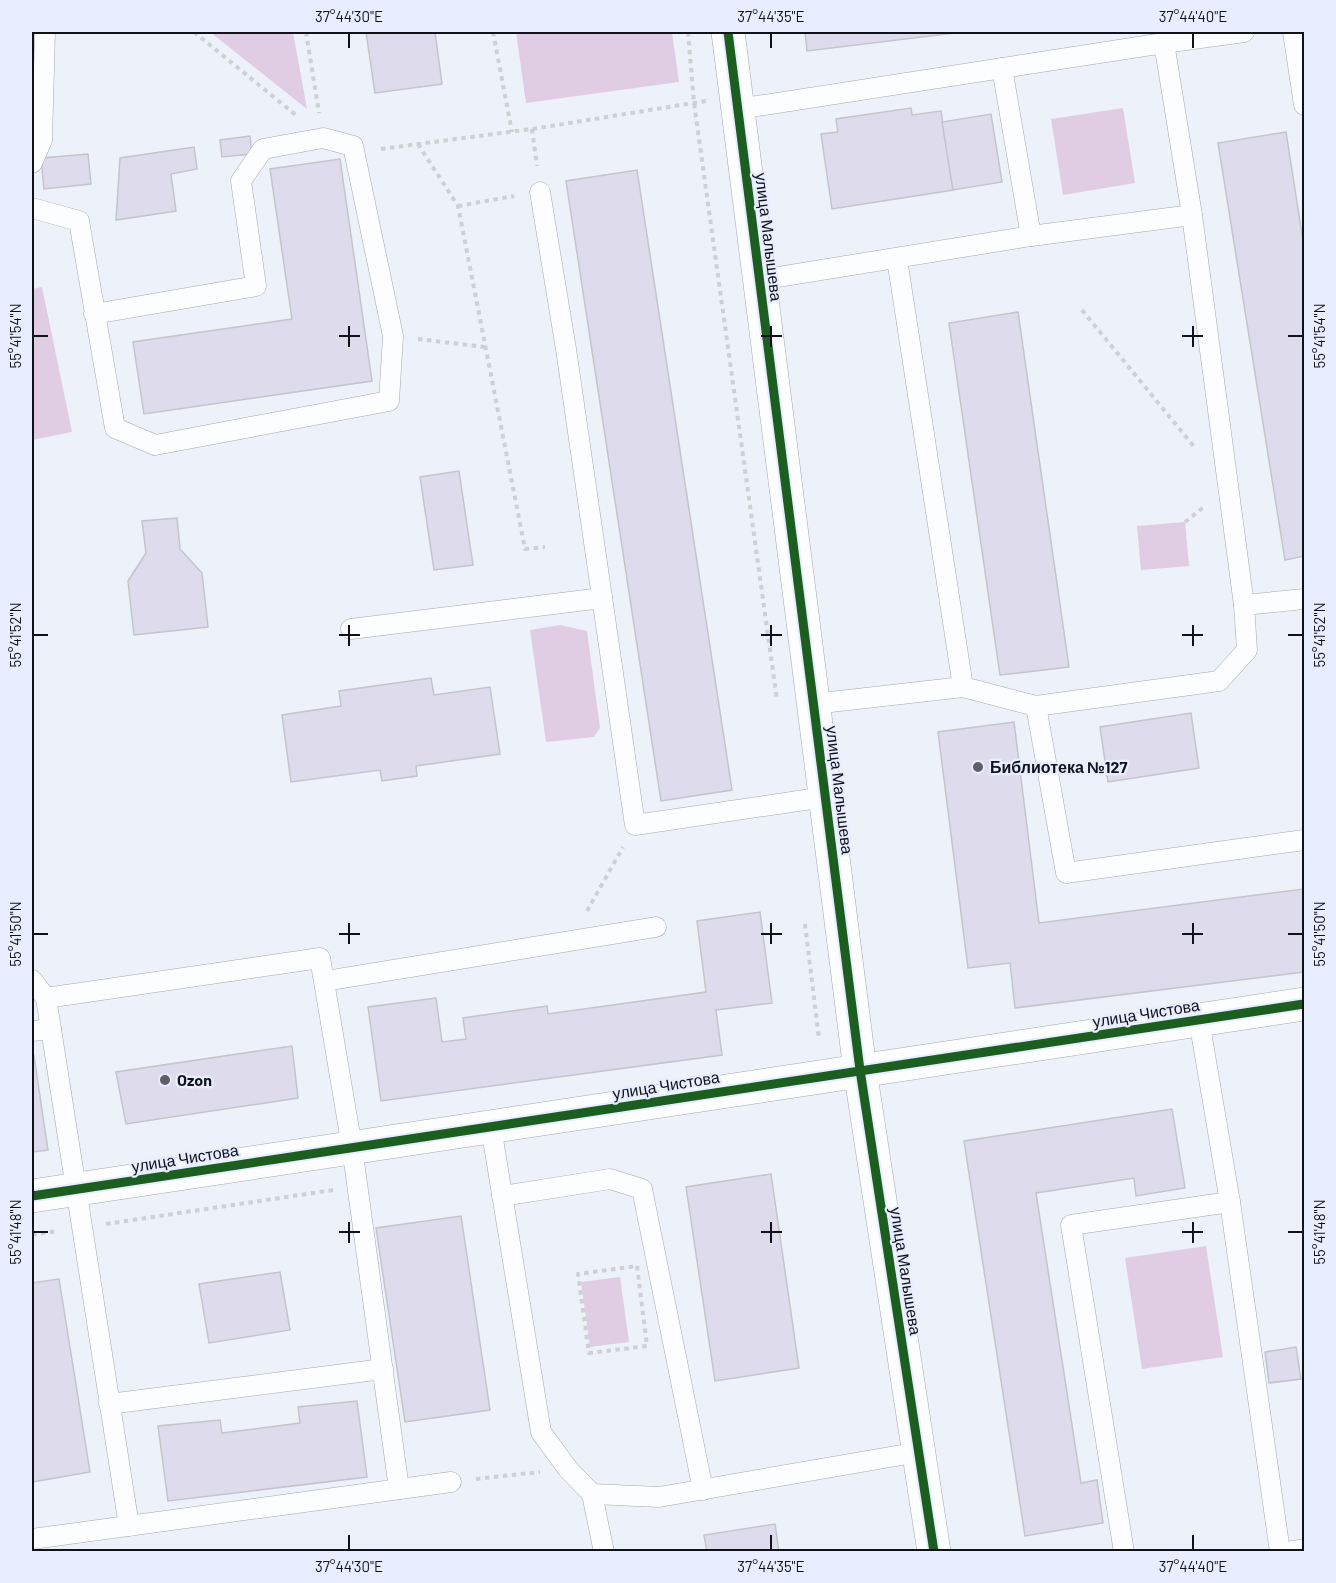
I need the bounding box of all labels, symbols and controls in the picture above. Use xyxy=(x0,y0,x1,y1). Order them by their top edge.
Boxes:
text: 37°44'30"E xyxy=(315,7,383,25)
text: 37°44'35"E xyxy=(737,7,805,25)
text: 37°44'40"E xyxy=(1159,7,1227,25)
street label: улица Малышева xyxy=(752,172,787,302)
text: 55°41'54"N xyxy=(6,303,24,369)
text: 55°41'54"N xyxy=(1310,303,1328,369)
text: 55°41'52"N xyxy=(6,602,24,668)
text: 55°41'52"N xyxy=(1310,602,1328,668)
street label: улица Малышева xyxy=(823,725,858,855)
place label: Библиотека №127 xyxy=(990,757,1127,776)
marker: Библиотека №127 xyxy=(971,760,985,774)
text: 55°41'50"N xyxy=(6,901,24,967)
text: 55°41'50"N xyxy=(1310,901,1328,967)
street label: улица Чистова xyxy=(1091,995,1201,1030)
street label: улица Чистова xyxy=(611,1067,721,1102)
place label: Ozon xyxy=(177,1070,212,1089)
marker: Ozon xyxy=(158,1073,172,1087)
street label: улица Чистова xyxy=(130,1140,240,1175)
text: 55°41'48"N xyxy=(6,1199,24,1265)
text: 55°41'48"N xyxy=(1310,1199,1328,1265)
street label: улица Малышева xyxy=(887,1206,926,1336)
text: 37°44'30"E xyxy=(315,1557,383,1575)
text: 37°44'35"E xyxy=(737,1557,805,1575)
text: 37°44'40"E xyxy=(1159,1557,1227,1575)

